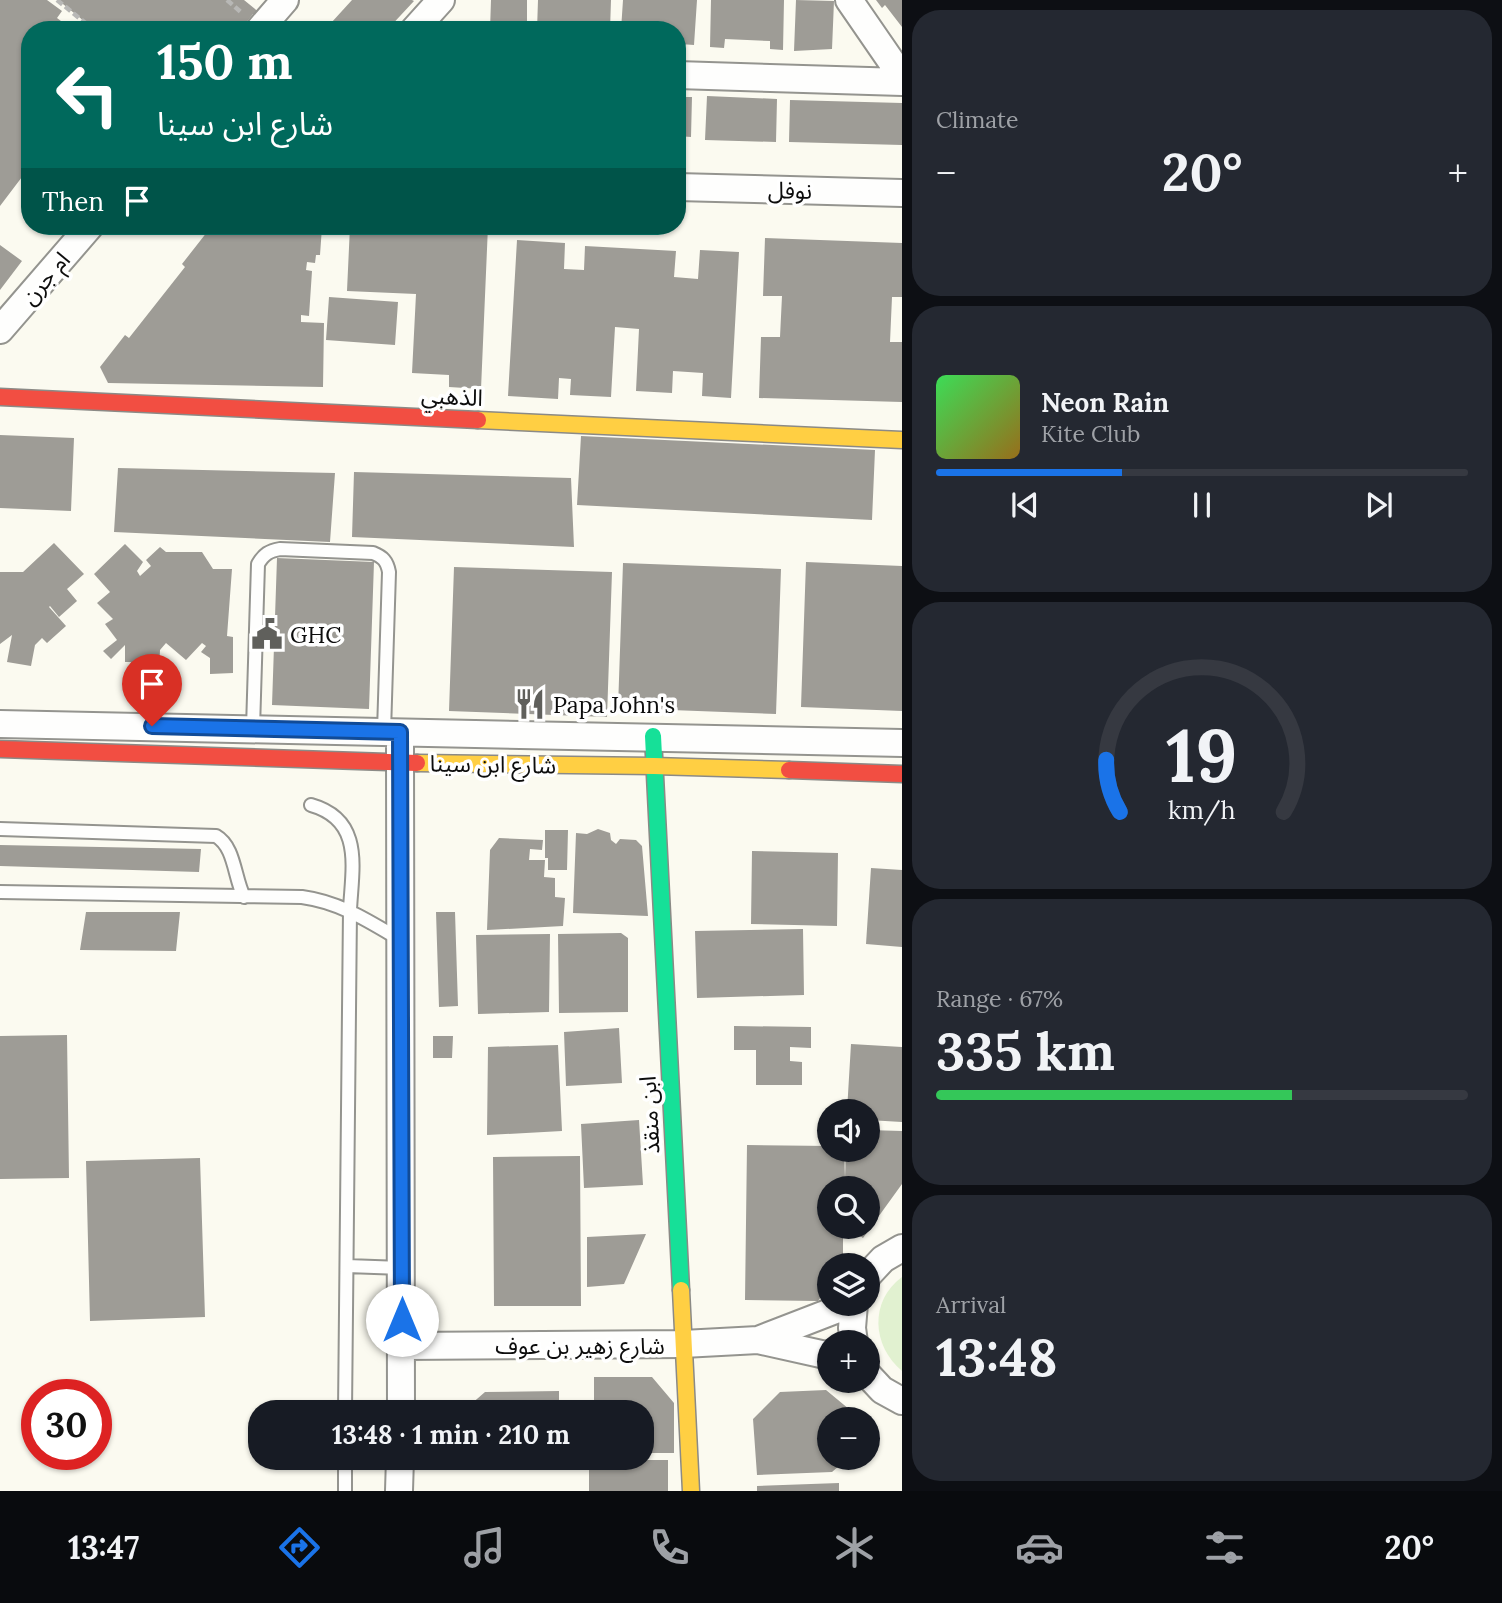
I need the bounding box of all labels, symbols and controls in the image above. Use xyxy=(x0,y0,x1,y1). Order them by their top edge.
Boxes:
text: 150 m xyxy=(157,30,293,92)
icon: left xyxy=(42,49,133,140)
text: شارع ابن سينا xyxy=(157,103,333,144)
text: Climate xyxy=(936,105,1018,134)
text: 20° xyxy=(1162,139,1242,205)
text: − xyxy=(936,149,956,197)
text: + xyxy=(1448,149,1468,197)
street label: نوفل xyxy=(768,175,812,205)
icon: arrive xyxy=(118,182,156,220)
text: Then xyxy=(42,185,104,218)
street label: ام جرن xyxy=(14,245,79,313)
street label: الذهبي xyxy=(420,380,484,415)
text: Neon Rain xyxy=(1041,386,1169,419)
text: Kite Club xyxy=(1041,419,1140,448)
icon: previous xyxy=(1006,486,1044,524)
icon: pause xyxy=(1183,486,1221,524)
icon: next xyxy=(1360,486,1398,524)
public building icon: GHC xyxy=(250,617,284,651)
place label: GHC xyxy=(290,620,341,649)
pin xyxy=(122,654,182,726)
icon: arrive xyxy=(133,665,171,703)
restaurant icon: Papa John's xyxy=(513,687,547,721)
place label: Papa John's xyxy=(553,690,675,719)
text: 19 xyxy=(1166,709,1238,802)
street label: شارع ابن سينا xyxy=(429,748,557,783)
text: km/h xyxy=(1168,793,1236,825)
text: Range · 67% xyxy=(936,984,1063,1013)
text: 335 km xyxy=(936,1018,1115,1084)
street label: ابن منقذ xyxy=(632,1075,666,1155)
map controls xyxy=(817,1099,880,1470)
button: sound xyxy=(817,1099,880,1162)
button: search xyxy=(817,1176,880,1239)
button: layers xyxy=(817,1253,880,1316)
position arrow xyxy=(365,1283,439,1357)
text: Arrival xyxy=(936,1290,1006,1319)
text: 13:48 xyxy=(936,1324,1057,1390)
button: + xyxy=(817,1330,880,1393)
street label: شارع زهير بن عوف xyxy=(495,1331,665,1363)
speed limit sign: 30 xyxy=(21,1379,112,1470)
button: − xyxy=(817,1407,880,1470)
text: 13:48 · 1 min · 210 m xyxy=(332,1418,570,1451)
icon: directions xyxy=(275,1523,324,1572)
icon: music xyxy=(460,1523,509,1572)
icon: phone xyxy=(645,1523,694,1572)
icon: climate xyxy=(830,1523,879,1572)
icon: car xyxy=(1015,1523,1064,1572)
icon: filters xyxy=(1200,1523,1249,1572)
text: 13:47 xyxy=(68,1527,139,1568)
text: 20° xyxy=(1384,1527,1434,1568)

